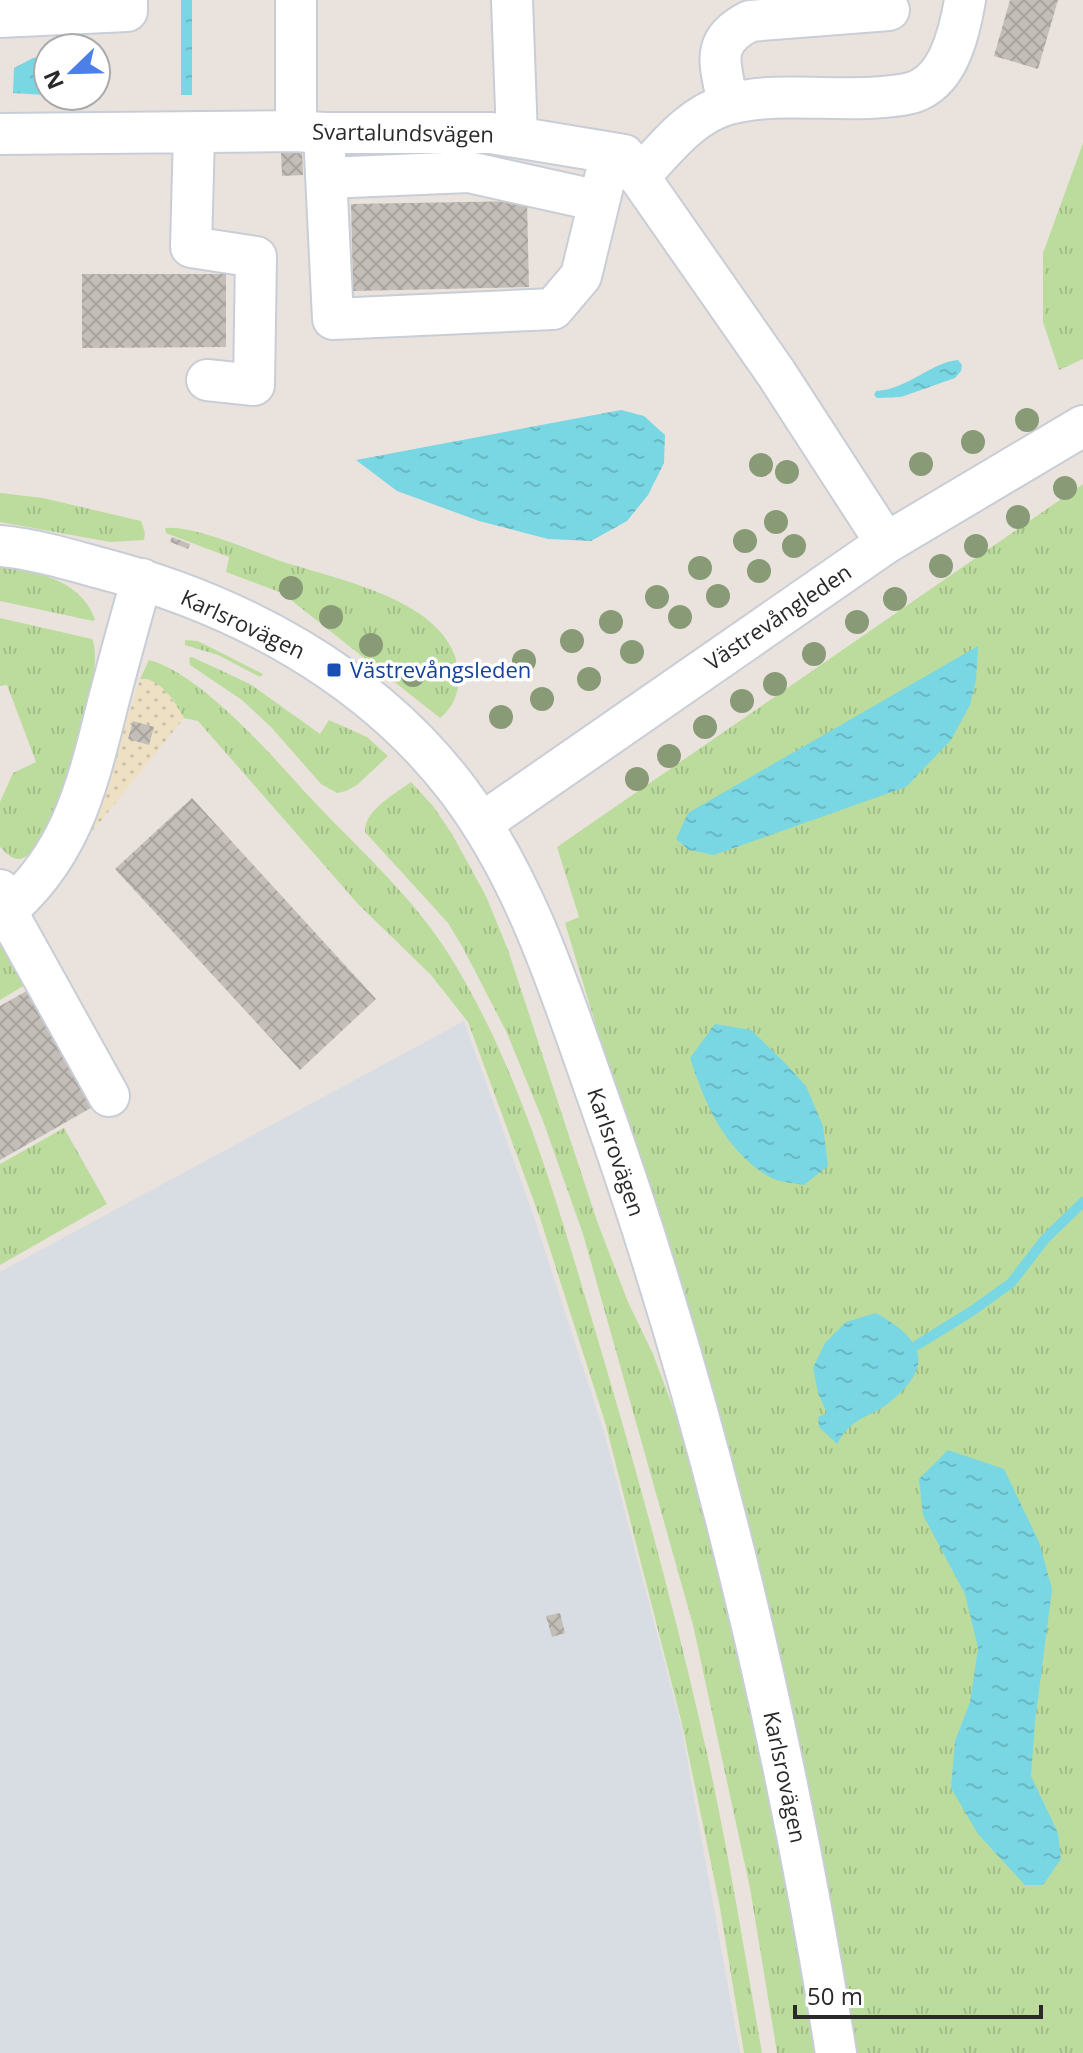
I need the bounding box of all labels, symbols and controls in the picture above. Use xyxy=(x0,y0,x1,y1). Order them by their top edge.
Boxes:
north arrow xyxy=(32,32,112,112)
text: N xyxy=(35,66,70,94)
street label: Svartalundsvägen xyxy=(312,115,494,149)
street label: Västrevångleden xyxy=(698,556,857,676)
street label: Karlsrovägen xyxy=(176,581,310,665)
place label: Västrevångsleden xyxy=(350,654,531,684)
marker: Västrevångsleden xyxy=(325,661,343,679)
street label: Karlsrovägen xyxy=(581,1083,653,1220)
street label: Karlsrovägen xyxy=(757,1708,815,1845)
scale bar xyxy=(795,1969,1041,2019)
text: 50 m xyxy=(807,1979,863,2012)

